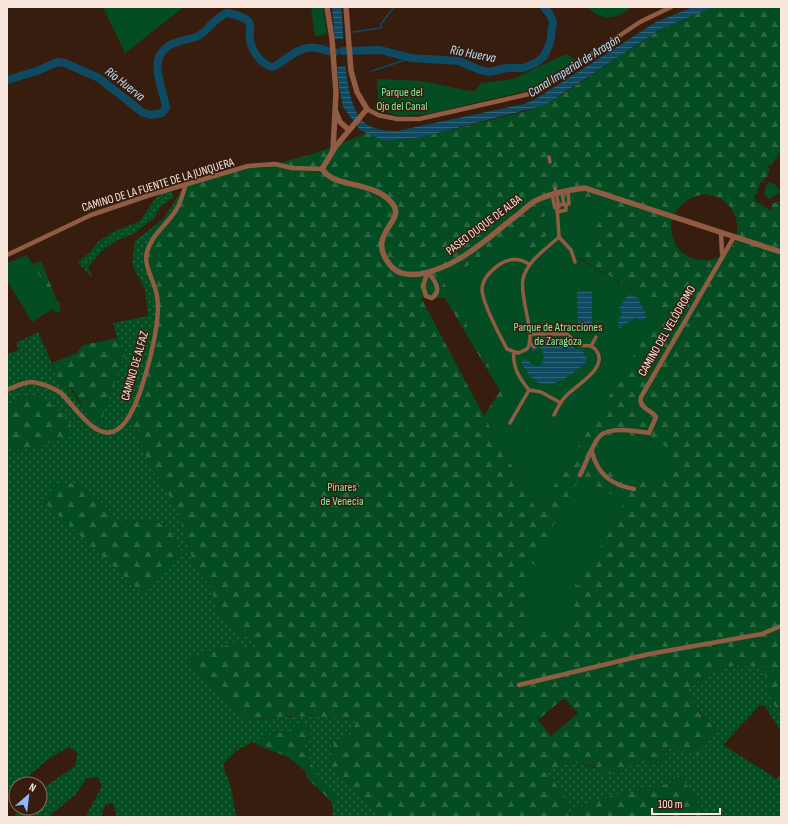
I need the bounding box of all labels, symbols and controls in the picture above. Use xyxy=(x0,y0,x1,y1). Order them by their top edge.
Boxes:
water label: Canal Imperial de Aragón xyxy=(525,31,624,101)
water label: Río Huerva xyxy=(449,42,498,66)
water label: Río Huerva xyxy=(102,63,149,105)
park label: Parque del Ojo del Canal xyxy=(376,85,428,114)
street label: CAMINO DE LA FUENTE DE LA JUNQUERA xyxy=(80,154,237,215)
street label: PASEO DUQUE DE ALBA xyxy=(443,191,526,258)
street label: CAMINO DEL VELÓDROMO xyxy=(635,283,699,379)
park label: Parque de Atracciones de Zaragoza xyxy=(514,320,602,349)
street label: CAMINO DE ALFAZ xyxy=(118,330,152,402)
park label: Pinares de Venecia xyxy=(320,480,364,509)
north arrow xyxy=(8,776,48,816)
text: N xyxy=(27,780,38,795)
scale bar xyxy=(652,790,720,816)
text: 100 m xyxy=(658,797,683,812)

